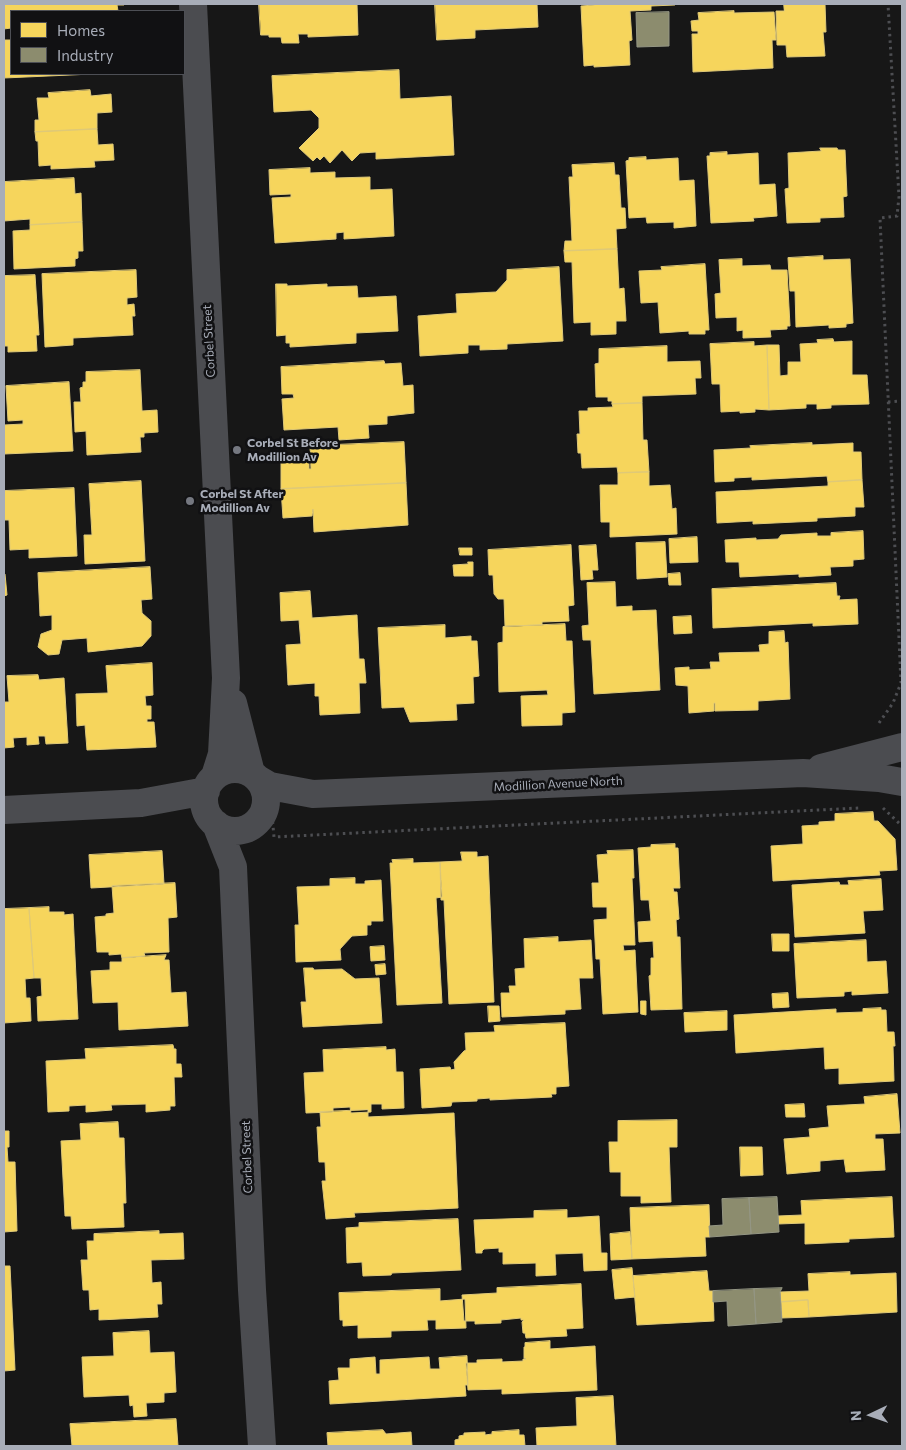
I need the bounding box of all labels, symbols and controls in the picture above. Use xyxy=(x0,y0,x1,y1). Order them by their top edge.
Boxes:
legend xyxy=(10,10,185,75)
text: Homes xyxy=(57,21,105,39)
text: Industry xyxy=(57,46,114,64)
street label: Corbel Street xyxy=(200,304,218,378)
place label: Corbel St Before Modillion Av xyxy=(247,436,338,464)
marker: Corbel St Before Modillion Av xyxy=(231,444,243,456)
place label: Corbel St After Modillion Av xyxy=(200,487,283,515)
marker: Corbel St After Modillion Av xyxy=(184,495,196,507)
street label: Modillion Avenue North xyxy=(493,773,623,795)
street label: Corbel Street xyxy=(239,1120,255,1194)
north arrow xyxy=(846,1390,896,1440)
text: N xyxy=(847,1410,864,1421)

